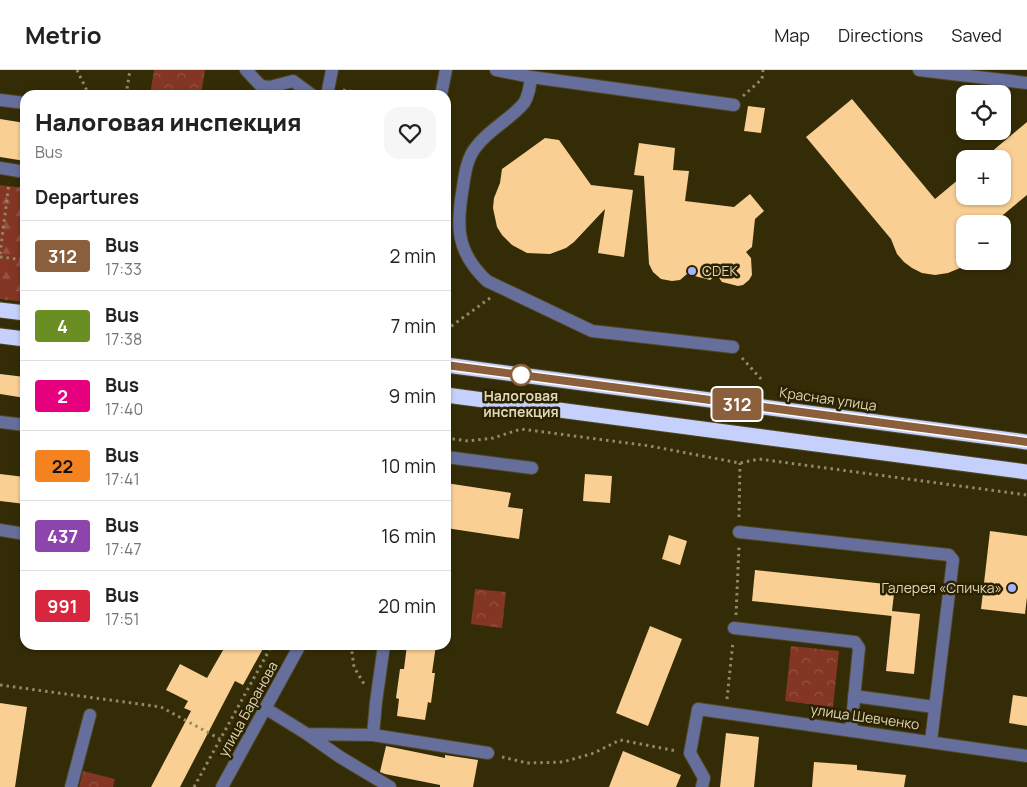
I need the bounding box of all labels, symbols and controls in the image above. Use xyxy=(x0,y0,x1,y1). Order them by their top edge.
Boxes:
text: Metrio xyxy=(25,18,102,51)
text: Map xyxy=(774,23,810,47)
text: Directions xyxy=(838,23,923,47)
text: Saved xyxy=(951,23,1002,47)
map controls xyxy=(956,85,1011,270)
button: locate xyxy=(956,85,1011,140)
text: Налоговая инспекция xyxy=(35,105,301,138)
button: heart xyxy=(384,107,436,159)
text: Bus xyxy=(35,141,63,163)
button: + xyxy=(956,150,1011,205)
text: Departures xyxy=(35,184,139,210)
button: − xyxy=(956,215,1011,270)
text: Bus xyxy=(105,232,139,258)
text: 2 min xyxy=(390,243,436,269)
text: 312 xyxy=(48,244,77,268)
text: 17:33 xyxy=(105,258,142,280)
place label: CDEK xyxy=(702,261,738,280)
marker: CDEK xyxy=(686,265,698,277)
text: Bus xyxy=(105,302,139,328)
text: 7 min xyxy=(391,313,436,339)
text: 4 xyxy=(57,314,68,338)
text: 17:38 xyxy=(105,328,142,350)
marker: Налоговая инспекция xyxy=(510,364,532,386)
text: Bus xyxy=(105,372,139,398)
street label: Красная улица xyxy=(778,382,878,415)
text: 9 min xyxy=(389,383,436,409)
text: 2 xyxy=(57,384,68,408)
place label: Налоговая инспекция xyxy=(483,386,559,421)
line badge: 312 xyxy=(708,388,766,420)
text: 312 xyxy=(722,392,752,416)
text: 17:40 xyxy=(105,398,143,420)
text: Bus xyxy=(105,442,139,468)
text: 10 min xyxy=(381,453,436,479)
text: 22 xyxy=(52,454,73,478)
text: 17:41 xyxy=(105,468,140,490)
text: Bus xyxy=(105,512,139,538)
text: 16 min xyxy=(381,523,436,549)
text: 437 xyxy=(47,524,78,548)
text: 17:47 xyxy=(105,538,142,560)
place label: Галерея «Спичка» xyxy=(881,578,1002,597)
text: Bus xyxy=(105,582,139,608)
marker: Галерея «Спичка» xyxy=(1006,582,1018,594)
text: 20 min xyxy=(378,593,436,619)
text: 991 xyxy=(47,594,78,618)
text: 17:51 xyxy=(105,608,140,630)
street label: улица Баранова xyxy=(213,658,282,760)
street label: улица Шевченко xyxy=(809,699,921,734)

